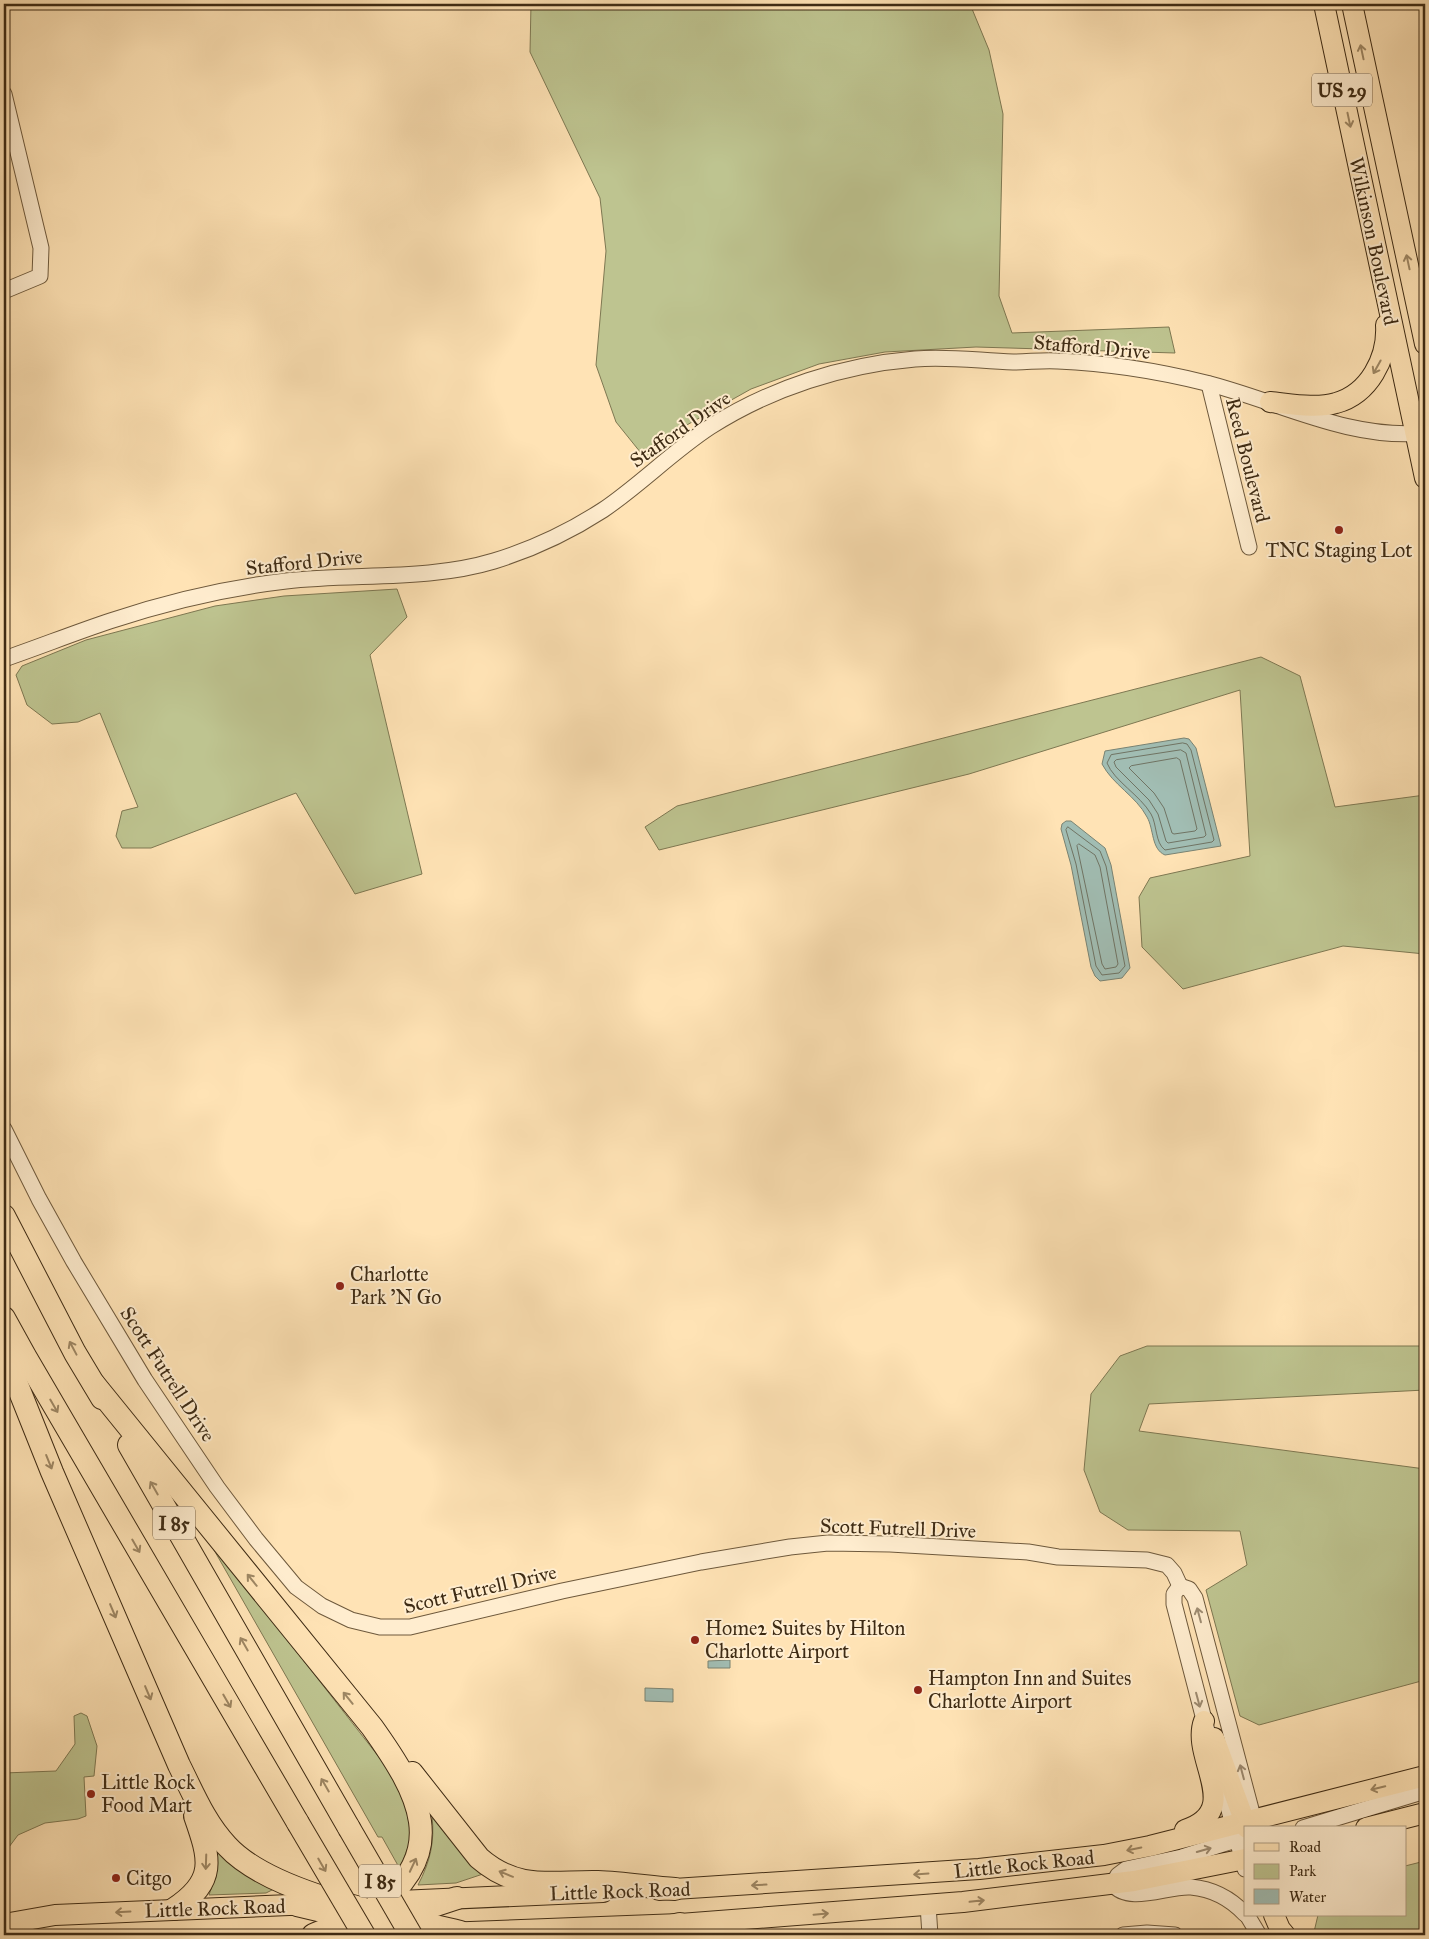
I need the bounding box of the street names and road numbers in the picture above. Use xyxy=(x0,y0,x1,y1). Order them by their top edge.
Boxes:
road number: US 29 xyxy=(1312,74,1372,106)
street label: Wilkinson Boulevard xyxy=(1344,155,1404,327)
street label: Stafford Drive xyxy=(1033,330,1151,364)
street label: Stafford Drive xyxy=(625,386,735,472)
street label: Reed Boulevard xyxy=(1221,395,1275,525)
street label: Stafford Drive xyxy=(244,544,364,580)
street label: Scott Futrell Drive xyxy=(115,1302,221,1446)
road number: I 85 xyxy=(153,1506,195,1540)
street label: Scott Futrell Drive xyxy=(819,1513,977,1543)
street label: Scott Futrell Drive xyxy=(401,1560,559,1618)
street label: Little Rock Road xyxy=(953,1845,1095,1883)
road number: I 85 xyxy=(359,1864,401,1898)
street label: Little Rock Road xyxy=(549,1877,691,1905)
street label: Little Rock Road xyxy=(144,1894,286,1922)

